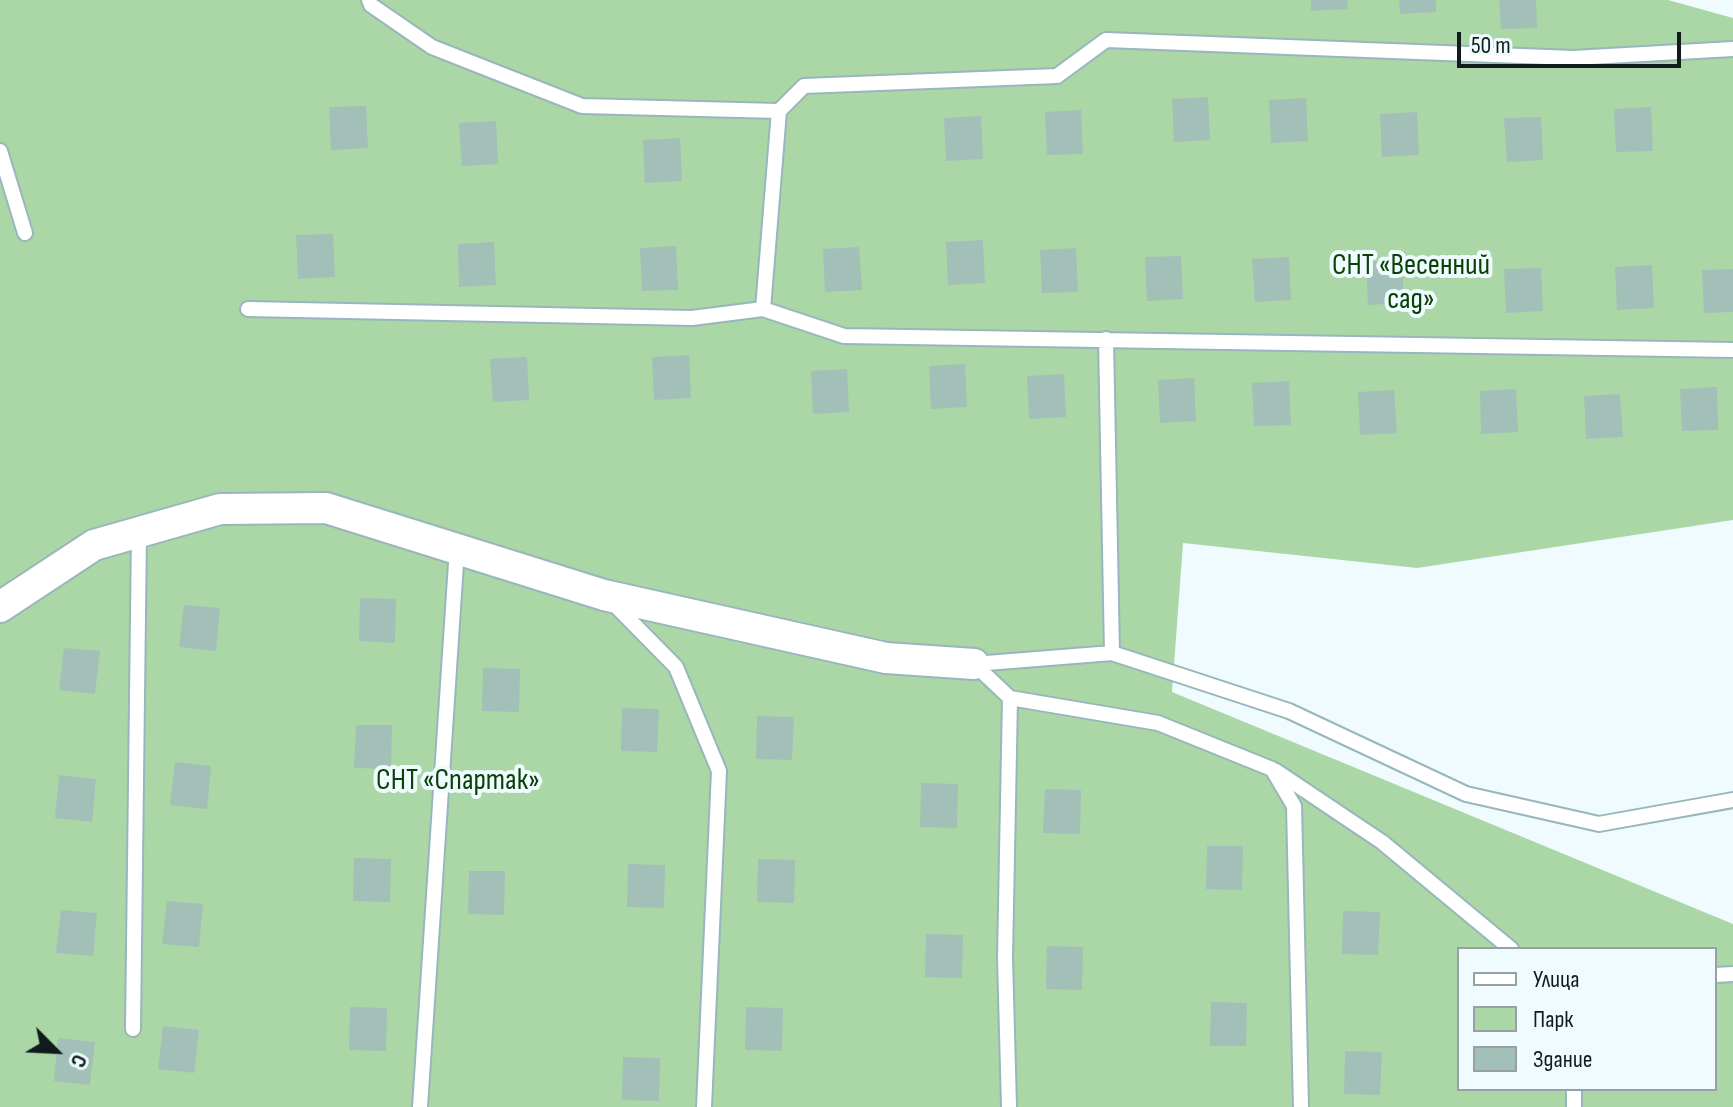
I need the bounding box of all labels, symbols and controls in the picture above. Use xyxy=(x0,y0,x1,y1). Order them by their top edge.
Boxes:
scale bar xyxy=(1461,16,1685,66)
text: 50 m xyxy=(1471,31,1511,60)
park label: СНТ «Весенний сад» xyxy=(1332,248,1490,318)
park label: СНТ «Спартак» xyxy=(376,763,540,799)
legend xyxy=(1457,947,1717,1091)
text: Улица xyxy=(1533,965,1579,994)
text: Парк xyxy=(1533,1005,1573,1034)
north arrow xyxy=(16,1011,96,1091)
text: Здание xyxy=(1533,1045,1592,1074)
text: С xyxy=(64,1050,93,1072)

